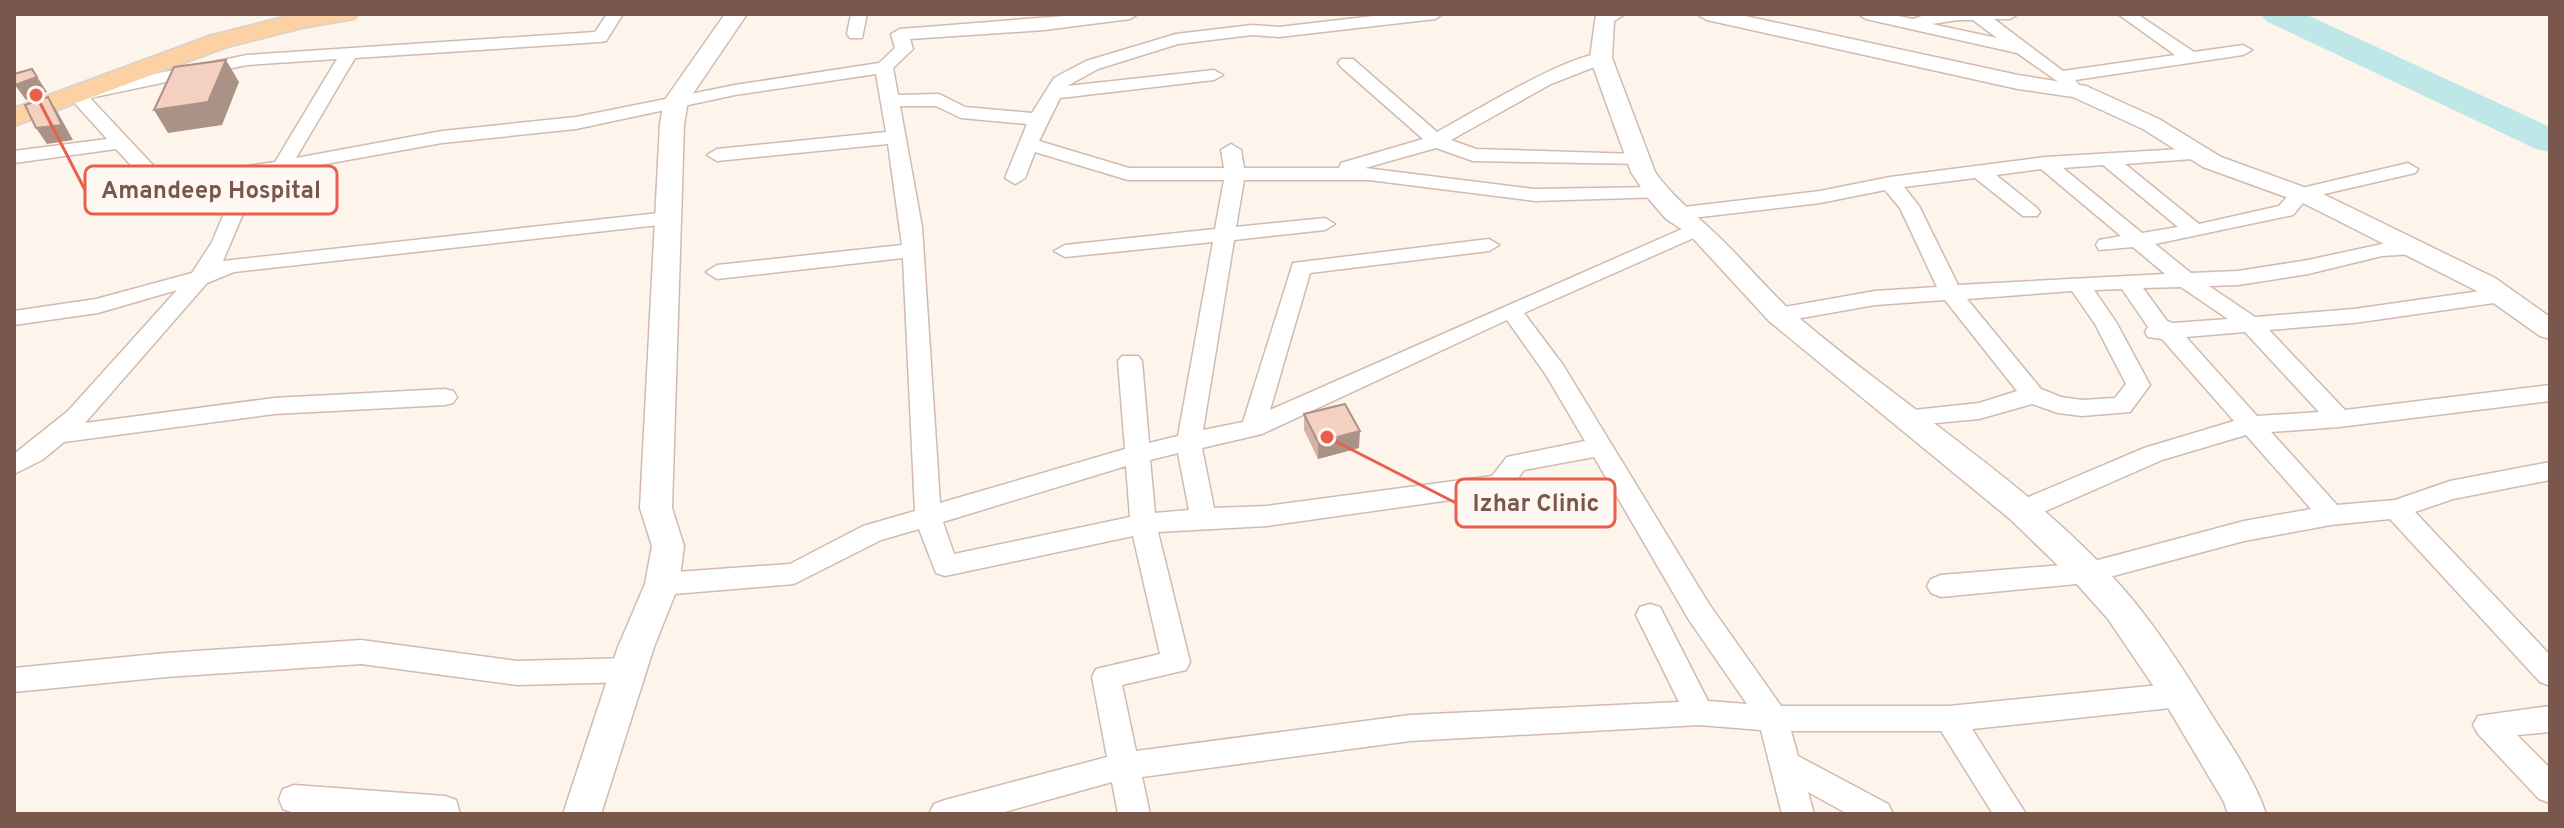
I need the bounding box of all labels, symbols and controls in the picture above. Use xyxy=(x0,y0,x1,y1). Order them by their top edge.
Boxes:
callout: Amandeep Hospital xyxy=(85,166,337,214)
text: Amandeep Hospital xyxy=(101,177,321,207)
callout: Izhar Clinic xyxy=(1456,479,1615,527)
text: Izhar Clinic xyxy=(1473,490,1599,520)

